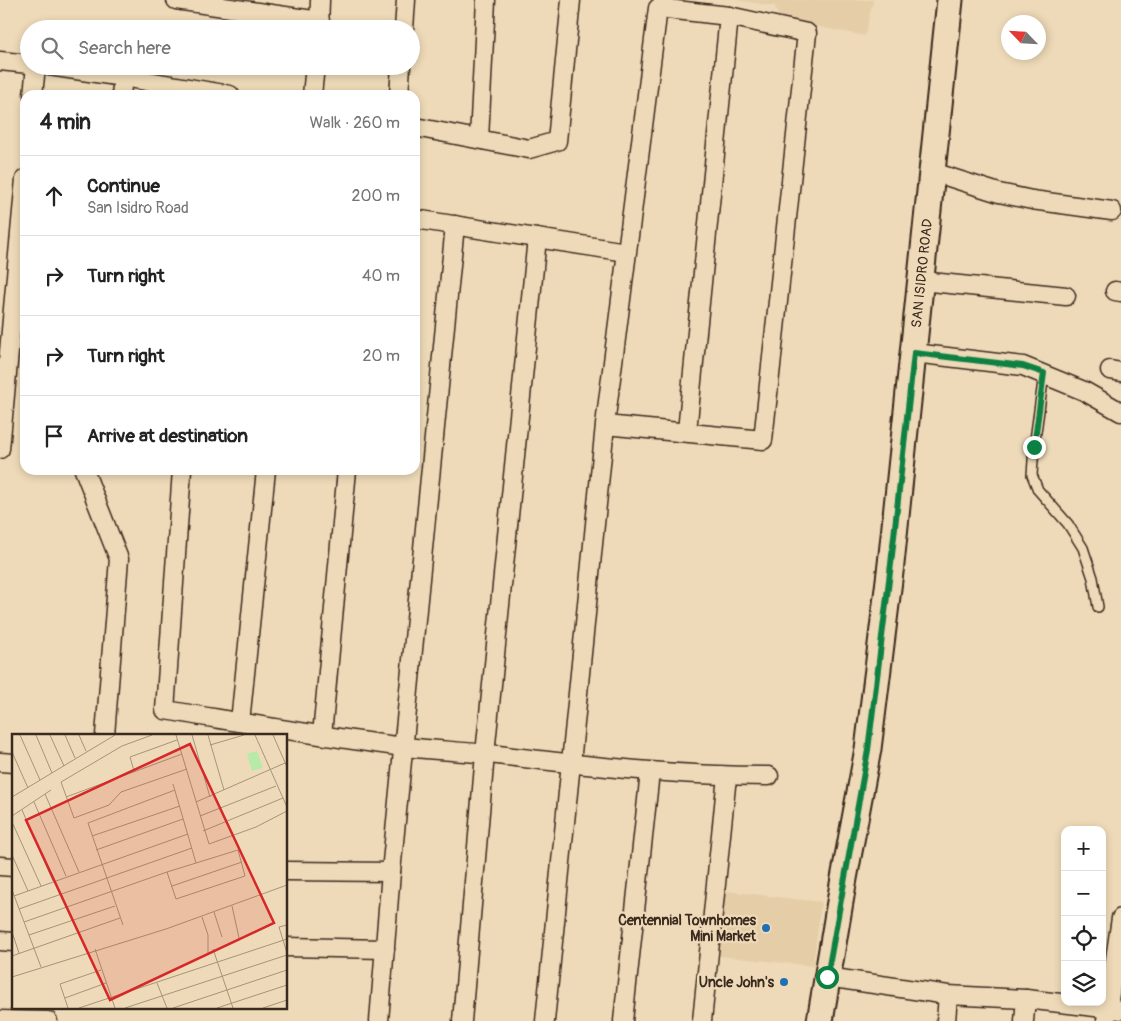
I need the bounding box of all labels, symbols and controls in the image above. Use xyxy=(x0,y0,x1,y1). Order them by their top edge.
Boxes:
north arrow xyxy=(1001,15,1046,60)
search box xyxy=(20,20,420,75)
icon: search xyxy=(38,34,66,62)
text: Search here xyxy=(78,36,171,60)
text: 4 min xyxy=(40,109,91,136)
text: Walk · 260 m xyxy=(309,113,400,133)
text: Continue xyxy=(87,174,160,198)
icon: ahead xyxy=(40,182,68,210)
text: 200 m xyxy=(352,186,400,206)
text: San Isidro Road xyxy=(87,198,189,218)
street label: SAN ISIDRO ROAD xyxy=(907,218,936,329)
icon: right xyxy=(40,262,68,290)
text: Turn right xyxy=(87,264,165,288)
text: 40 m xyxy=(362,266,400,286)
icon: right xyxy=(40,342,68,370)
text: Turn right xyxy=(87,344,165,368)
text: 20 m xyxy=(362,346,400,366)
icon: arrive xyxy=(40,422,68,450)
text: Arrive at destination xyxy=(87,424,248,448)
route end xyxy=(1023,436,1046,459)
inset map xyxy=(12,734,288,1008)
map controls xyxy=(1061,826,1106,1006)
button: + xyxy=(1061,826,1106,871)
button: − xyxy=(1061,871,1106,916)
place label: Centennial Townhomes Mini Market xyxy=(618,912,757,945)
button: locate xyxy=(1061,916,1106,961)
marker: Centennial Townhomes Mini Market xyxy=(760,922,772,934)
button: layers xyxy=(1061,961,1106,1006)
route start xyxy=(816,966,839,989)
place label: Uncle John's xyxy=(699,974,775,991)
marker: Uncle John's xyxy=(778,976,790,988)

